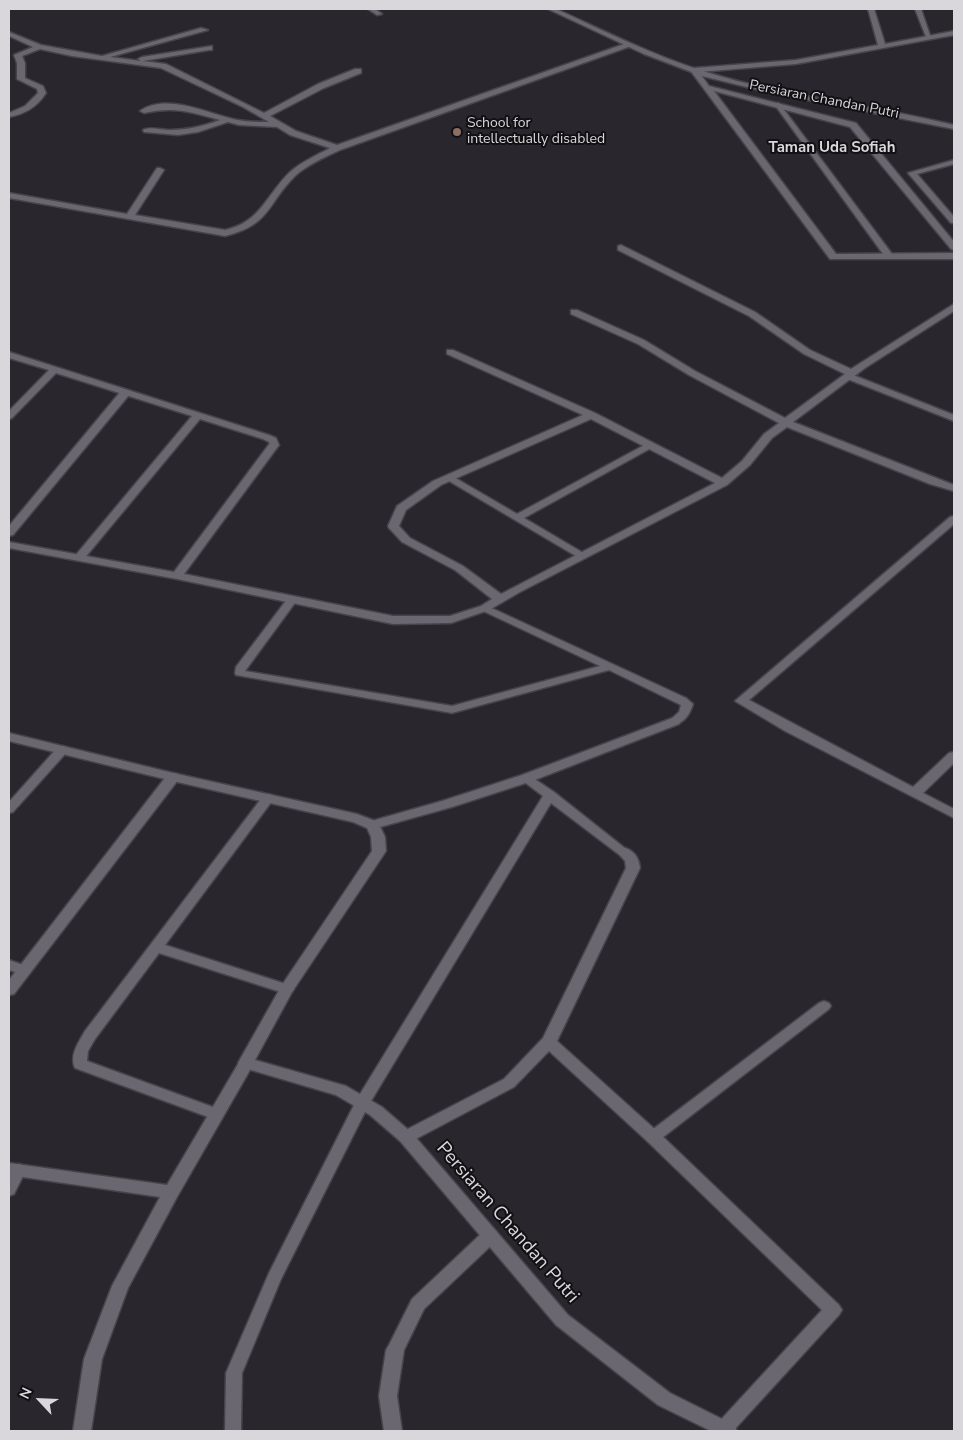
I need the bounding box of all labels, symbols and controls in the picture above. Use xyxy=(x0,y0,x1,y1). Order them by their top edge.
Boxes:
street label: Persiaran Chandan Putri xyxy=(748,77,900,123)
place label: School for intellectually disabled xyxy=(467,116,605,148)
marker: School for intellectually disabled xyxy=(451,126,463,138)
district label: Taman Uda Sofiah xyxy=(768,139,896,157)
street label: Persiaran Chandan Putri xyxy=(431,1138,583,1308)
north arrow xyxy=(15,1375,65,1425)
text: N xyxy=(15,1385,37,1402)

